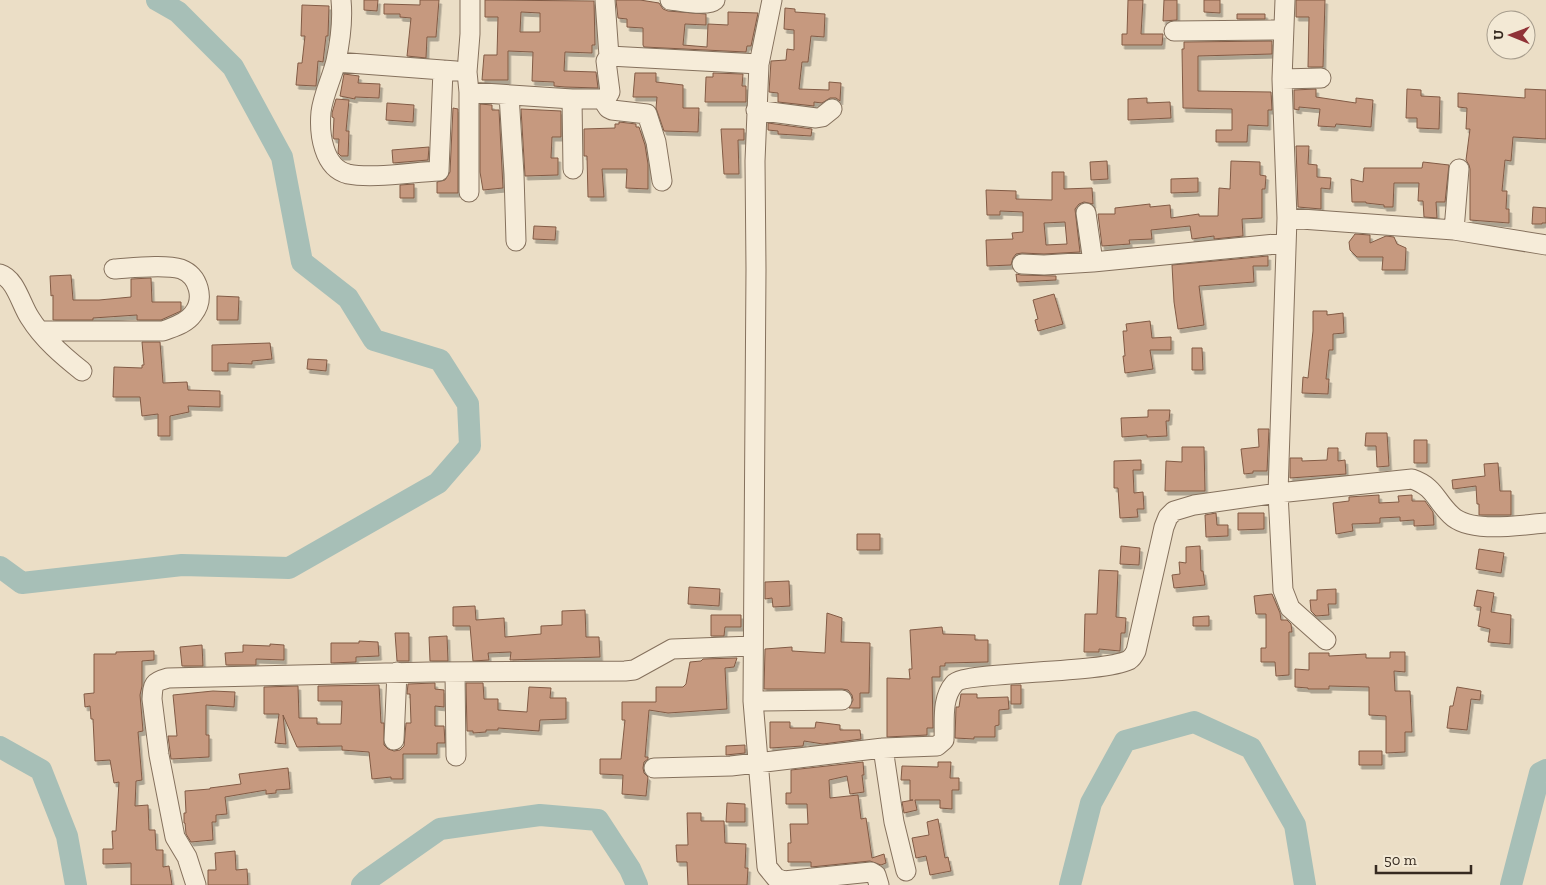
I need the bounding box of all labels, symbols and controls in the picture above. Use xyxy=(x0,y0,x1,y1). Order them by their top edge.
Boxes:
north arrow xyxy=(1486,10,1536,60)
text: U xyxy=(1490,30,1507,40)
scale bar xyxy=(1376,842,1471,874)
text: 50 m xyxy=(1384,851,1417,869)

